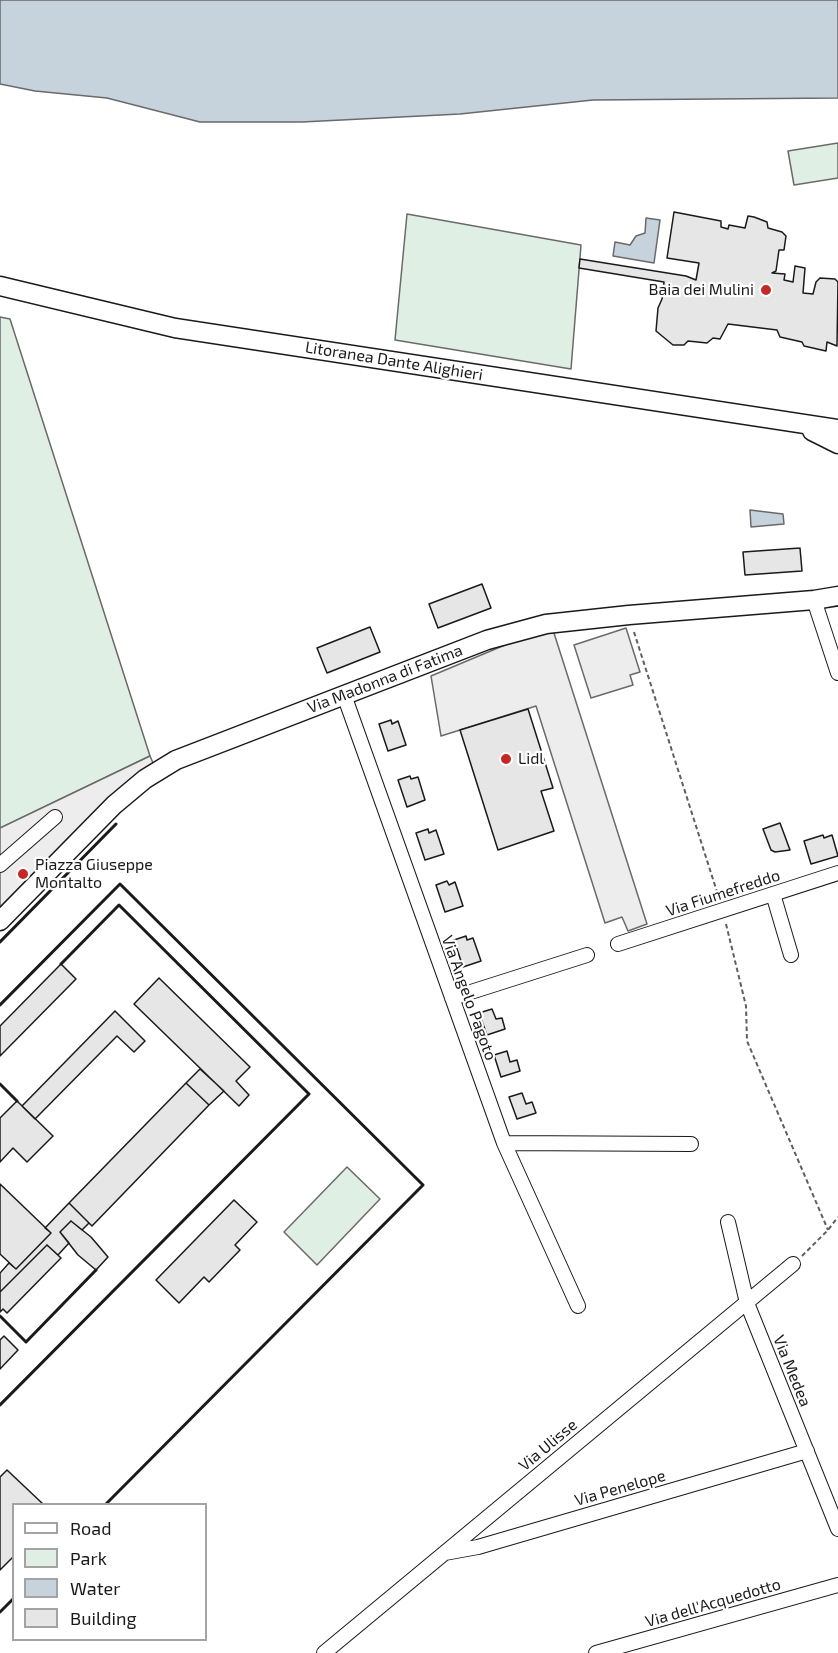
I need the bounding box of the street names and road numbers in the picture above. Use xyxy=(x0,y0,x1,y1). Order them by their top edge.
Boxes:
street label: Litoranea Dante Alighieri xyxy=(304,337,484,385)
street label: Via Madonna di Fatima xyxy=(305,641,465,717)
street label: Via Fiumefreddo xyxy=(664,866,782,920)
street label: Via Angelo Pagoto xyxy=(437,933,501,1063)
street label: Via Medea xyxy=(769,1333,815,1409)
street label: Via Ulisse xyxy=(515,1415,581,1475)
street label: Via Penelope xyxy=(572,1466,668,1510)
street label: Via dell'Acquedotto xyxy=(643,1575,783,1631)

